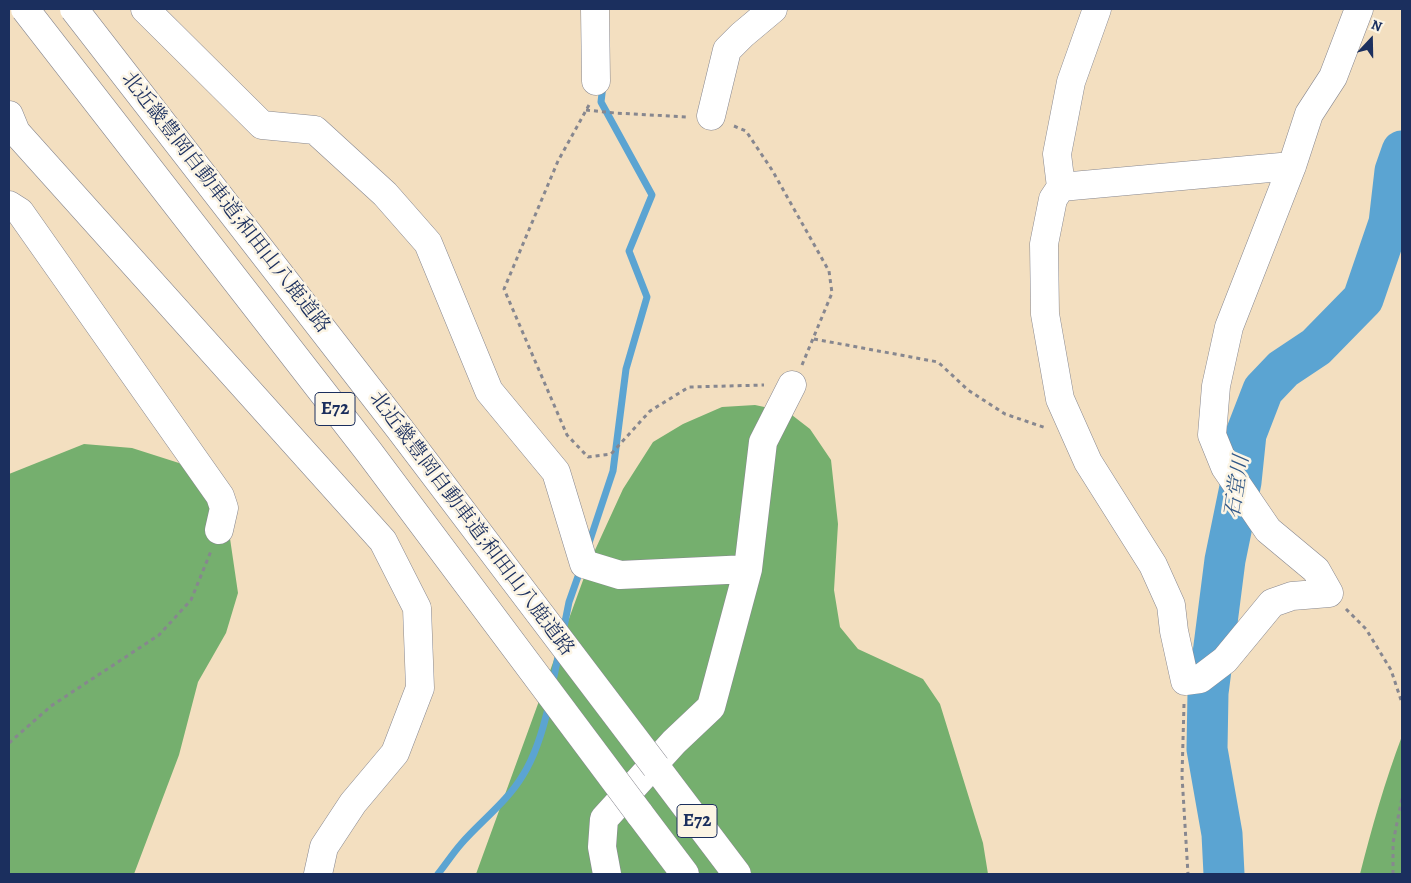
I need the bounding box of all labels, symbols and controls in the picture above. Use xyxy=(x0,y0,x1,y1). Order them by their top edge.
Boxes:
north arrow xyxy=(1346,15,1396,65)
text: N xyxy=(1368,15,1385,36)
street label: 北近畿豊岡自動車道;和田山八鹿道路 xyxy=(116,68,334,338)
street label: 北近畿豊岡自動車道;和田山八鹿道路 xyxy=(364,387,578,661)
road number: E72 xyxy=(315,392,355,426)
water label: 石堂川 xyxy=(1221,454,1255,520)
road number: E72 xyxy=(677,804,717,838)

